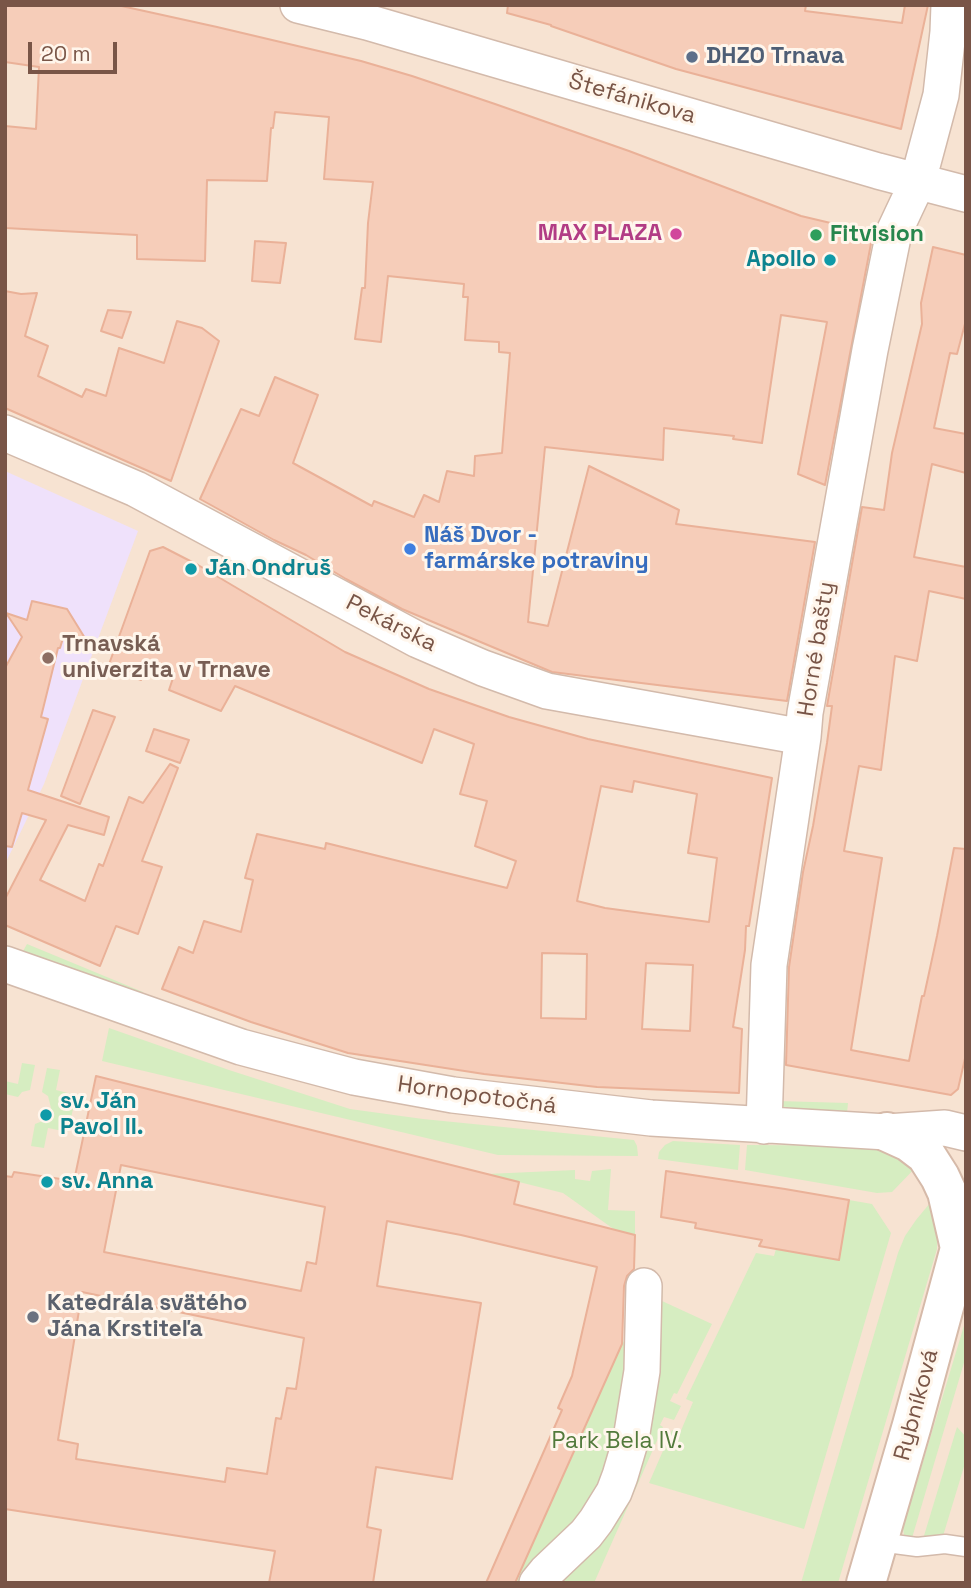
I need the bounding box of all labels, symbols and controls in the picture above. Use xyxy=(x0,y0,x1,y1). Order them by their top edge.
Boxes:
scale bar xyxy=(32,28,121,72)
text: 20 m xyxy=(41,40,91,67)
place label: DHZO Trnava xyxy=(706,43,844,71)
marker: DHZO Trnava xyxy=(684,49,700,65)
street label: Štefánikova xyxy=(565,68,699,130)
place label: MAX PLAZA xyxy=(538,220,662,248)
place label: Fitvision xyxy=(830,221,924,249)
marker: MAX PLAZA xyxy=(668,226,684,242)
marker: Fitvision xyxy=(808,227,824,243)
place label: Apollo xyxy=(746,246,816,274)
marker: Apollo xyxy=(822,252,838,268)
place label: Náš Dvor - farmárske potraviny xyxy=(424,522,649,576)
marker: Náš Dvor - farmárske potraviny xyxy=(402,541,418,557)
place label: Ján Ondruš xyxy=(205,555,331,583)
marker: Ján Ondruš xyxy=(183,561,199,577)
street label: Horné bašty xyxy=(793,580,841,718)
street label: Pekárska xyxy=(341,589,441,659)
place label: Trnavská univerzita v Trnave xyxy=(62,631,271,685)
marker: Trnavská univerzita v Trnave xyxy=(40,650,56,666)
street label: Hornopotočná xyxy=(396,1071,558,1121)
place label: sv. Ján Pavol II. xyxy=(60,1088,144,1142)
marker: sv. Ján Pavol II. xyxy=(38,1107,54,1123)
place label: sv. Anna xyxy=(61,1168,153,1196)
marker: sv. Anna xyxy=(39,1174,55,1190)
place label: Katedrála svätého Jána Krstiteľa xyxy=(47,1290,247,1344)
marker: Katedrála svätého Jána Krstiteľa xyxy=(25,1309,41,1325)
street label: Rybníková xyxy=(889,1346,945,1464)
park label: Park Bela IV. xyxy=(551,1428,683,1456)

